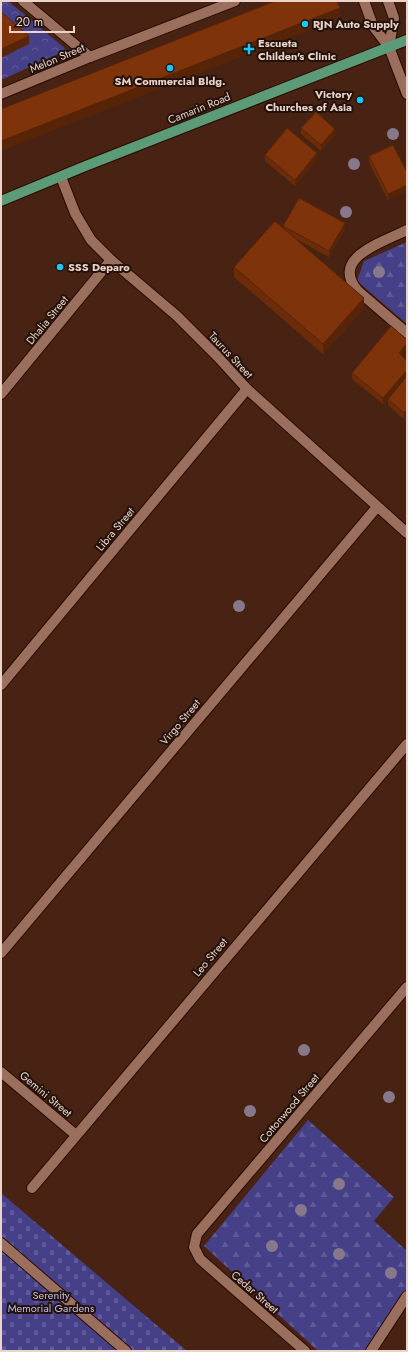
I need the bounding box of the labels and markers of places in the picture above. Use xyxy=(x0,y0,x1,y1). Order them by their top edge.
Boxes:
place label: RJN Auto Supply xyxy=(313,16,399,32)
marker: RJN Auto Supply xyxy=(300,19,310,29)
place label: Escueta Childen's Clinic xyxy=(258,35,336,64)
marker: Escueta Childen's Clinic xyxy=(243,43,255,55)
marker: SM Commercial Bldg. xyxy=(165,63,175,73)
place label: SM Commercial Bldg. xyxy=(115,73,225,89)
place label: Victory Churches of Asia xyxy=(265,86,352,115)
marker: Victory Churches of Asia xyxy=(355,95,365,105)
place label: SSS Deparo xyxy=(68,259,130,275)
marker: SSS Deparo xyxy=(55,262,65,272)

